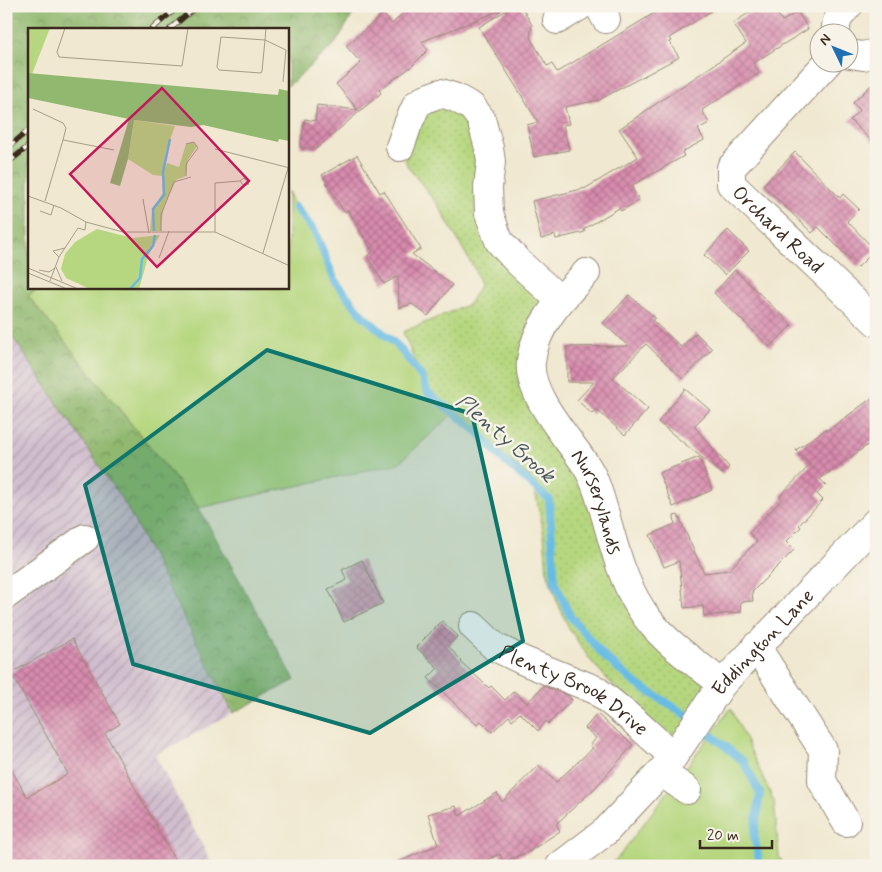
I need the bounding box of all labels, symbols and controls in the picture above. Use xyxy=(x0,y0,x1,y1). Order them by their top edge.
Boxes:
north arrow xyxy=(810,22,860,72)
inset map xyxy=(28,28,289,289)
text: N xyxy=(815,30,835,49)
street label: Orchard Road xyxy=(726,180,829,280)
water label: Plenty Brook xyxy=(450,388,562,491)
street label: Nurserylands xyxy=(564,444,628,558)
street label: Eddington Lane xyxy=(706,583,821,701)
street label: Plenty Brook Drive xyxy=(495,639,654,742)
scale bar xyxy=(700,817,772,849)
text: 20 m xyxy=(707,826,739,846)

